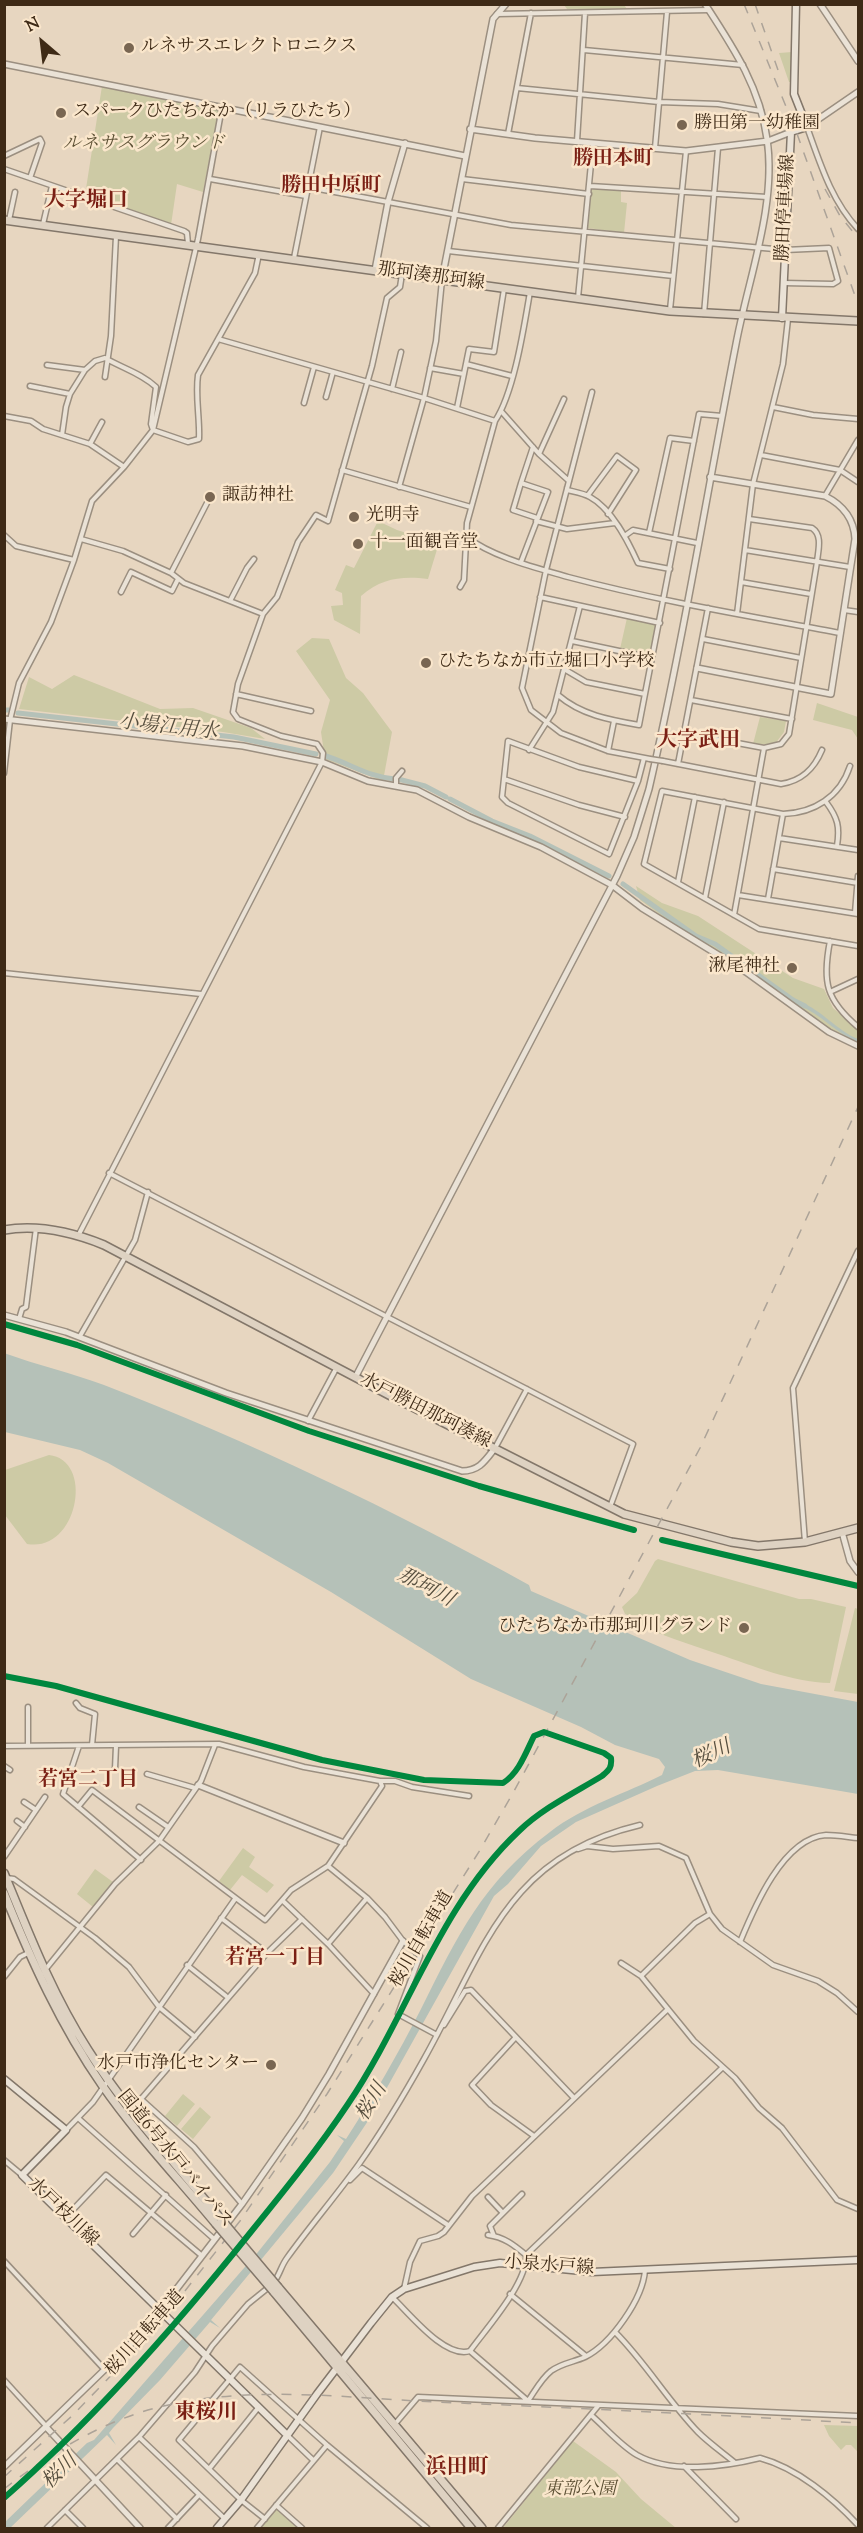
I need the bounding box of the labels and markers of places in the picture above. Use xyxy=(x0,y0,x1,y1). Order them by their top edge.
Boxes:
place label: ルネサスエレクトロニクス xyxy=(141,37,357,59)
marker: ルネサスエレクトロニクス xyxy=(122,41,136,55)
place label: スパークひたちなか（リラひたち） xyxy=(73,102,361,124)
marker: スパークひたちなか（リラひたち） xyxy=(54,106,68,120)
place label: 勝田第一幼稚園 xyxy=(694,114,820,136)
marker: 勝田第一幼稚園 xyxy=(675,118,689,132)
place label: 諏訪神社 xyxy=(222,486,294,508)
marker: 諏訪神社 xyxy=(203,490,217,504)
place label: 光明寺 xyxy=(366,506,420,528)
marker: 光明寺 xyxy=(347,510,361,524)
place label: 十一面観音堂 xyxy=(370,533,478,555)
marker: 十一面観音堂 xyxy=(351,537,365,551)
place label: ひたちなか市立堀口小学校 xyxy=(438,652,654,674)
marker: ひたちなか市立堀口小学校 xyxy=(419,656,433,670)
place label: 湫尾神社 xyxy=(708,957,780,979)
marker: 湫尾神社 xyxy=(785,961,799,975)
place label: ひたちなか市那珂川グランド xyxy=(498,1617,732,1639)
marker: ひたちなか市那珂川グランド xyxy=(737,1621,751,1635)
place label: 水戸市浄化センター xyxy=(97,2054,259,2076)
marker: 水戸市浄化センター xyxy=(264,2058,278,2072)

